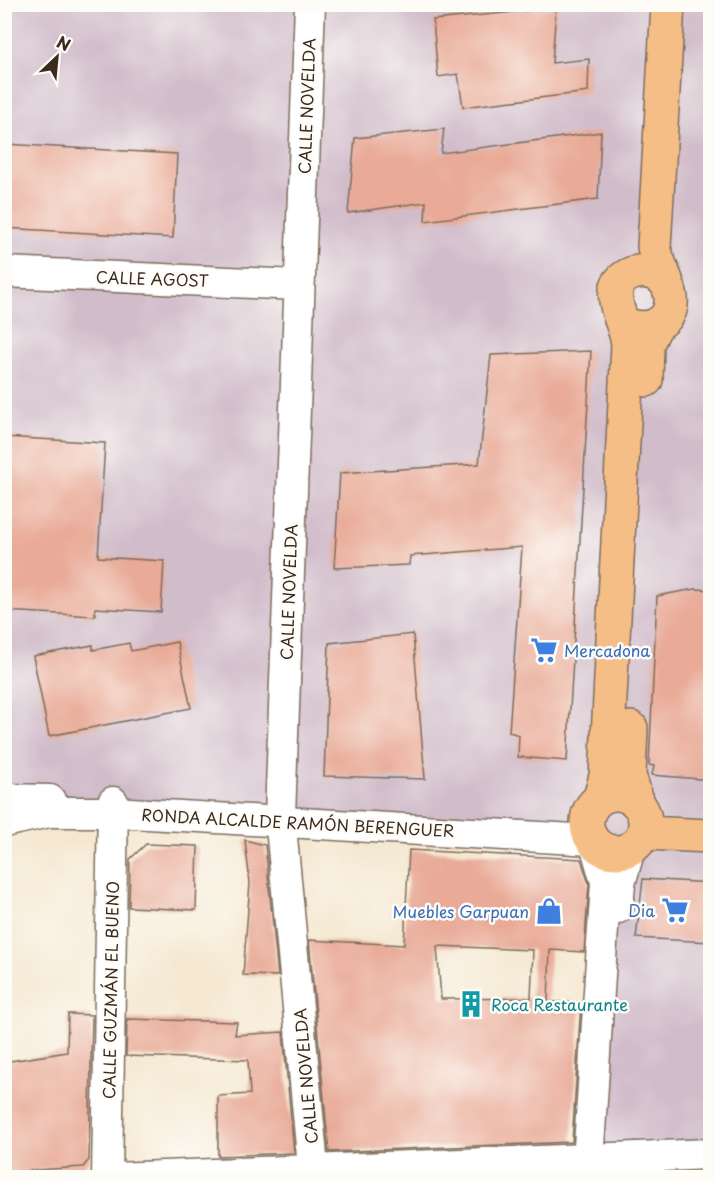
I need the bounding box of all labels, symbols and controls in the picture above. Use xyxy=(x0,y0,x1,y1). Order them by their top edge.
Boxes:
north arrow xyxy=(27,27,87,87)
text: N xyxy=(53,29,75,56)
street label: CALLE NOVELDA xyxy=(292,38,320,174)
street label: CALLE AGOST xyxy=(95,264,209,292)
street label: CALLE NOVELDA xyxy=(274,524,302,660)
supermarket icon: Mercadona xyxy=(529,635,559,665)
place label: Mercadona xyxy=(564,638,650,662)
street label: RONDA ALCALDE RAMÓN BERENGUER xyxy=(141,802,455,842)
street label: CALLE GUZMÁN EL BUENO xyxy=(96,881,124,1099)
supermarket icon: Dia xyxy=(660,895,690,925)
shop icon: Muebles Garpuan xyxy=(534,896,564,926)
place label: Dia xyxy=(628,898,655,922)
place label: Muebles Garpuan xyxy=(393,899,529,923)
building icon: Roca Restaurante xyxy=(456,989,486,1019)
place label: Roca Restaurante xyxy=(491,992,628,1016)
street label: CALLE NOVELDA xyxy=(287,1007,323,1145)

